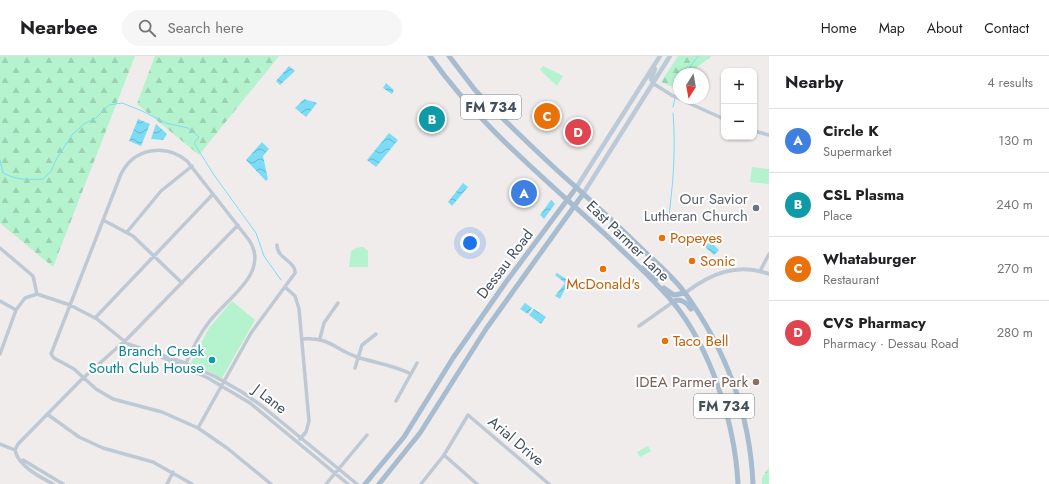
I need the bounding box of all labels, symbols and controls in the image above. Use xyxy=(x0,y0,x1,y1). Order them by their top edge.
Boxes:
search box xyxy=(122,10,402,46)
text: Nearbee xyxy=(20,14,98,41)
icon: search xyxy=(136,17,158,39)
text: Search here xyxy=(168,17,243,39)
text: Home xyxy=(821,18,857,38)
text: Map xyxy=(879,18,905,38)
text: About xyxy=(927,18,962,38)
text: Contact xyxy=(984,18,1029,38)
north arrow xyxy=(673,68,709,104)
map controls xyxy=(721,68,757,140)
button: + xyxy=(721,68,757,104)
text: Nearby xyxy=(785,70,843,94)
text: 4 results xyxy=(987,73,1033,92)
road number: FM 734 xyxy=(461,95,521,119)
pin: C xyxy=(534,101,560,131)
pin: B xyxy=(419,104,445,134)
button: − xyxy=(721,104,757,140)
pin: D xyxy=(565,117,591,147)
text: Circle K xyxy=(823,120,879,142)
text: A xyxy=(793,131,803,150)
text: 130 m xyxy=(998,131,1033,150)
text: Supermarket xyxy=(823,142,892,161)
pin: A xyxy=(511,178,537,208)
text: CSL Plasma xyxy=(823,184,904,206)
place label: Our Savior Lutheran Church xyxy=(644,188,749,227)
street label: East Parmer Lane xyxy=(581,195,675,287)
text: B xyxy=(794,195,802,214)
text: 240 m xyxy=(996,195,1033,214)
marker: Our Savior Lutheran Church xyxy=(751,203,761,213)
text: Place xyxy=(823,206,852,225)
street label: Dessau Road xyxy=(472,225,538,303)
place label: Popeyes xyxy=(670,227,722,249)
your location xyxy=(460,233,480,253)
marker: Popeyes xyxy=(657,233,667,243)
text: Whataburger xyxy=(823,248,916,270)
place label: Sonic xyxy=(700,250,735,272)
marker: Sonic xyxy=(687,256,697,266)
text: C xyxy=(793,259,803,278)
text: 270 m xyxy=(997,259,1033,278)
marker: McDonald's xyxy=(598,264,608,274)
text: Restaurant xyxy=(823,270,879,289)
place label: McDonald's xyxy=(566,273,640,295)
text: CVS Pharmacy xyxy=(823,312,926,334)
text: D xyxy=(793,323,803,342)
text: 280 m xyxy=(997,323,1033,342)
place label: Taco Bell xyxy=(673,330,729,352)
text: Pharmacy · Dessau Road xyxy=(823,334,959,353)
marker: Taco Bell xyxy=(660,336,670,346)
place label: Branch Creek South Club House xyxy=(89,340,204,379)
marker: Branch Creek South Club House xyxy=(207,355,217,365)
place label: IDEA Parmer Park xyxy=(636,371,748,393)
marker: IDEA Parmer Park xyxy=(751,377,761,387)
street label: J Lane xyxy=(247,378,292,419)
road number: FM 734 xyxy=(694,394,754,418)
street label: Arial Drive xyxy=(483,411,549,471)

